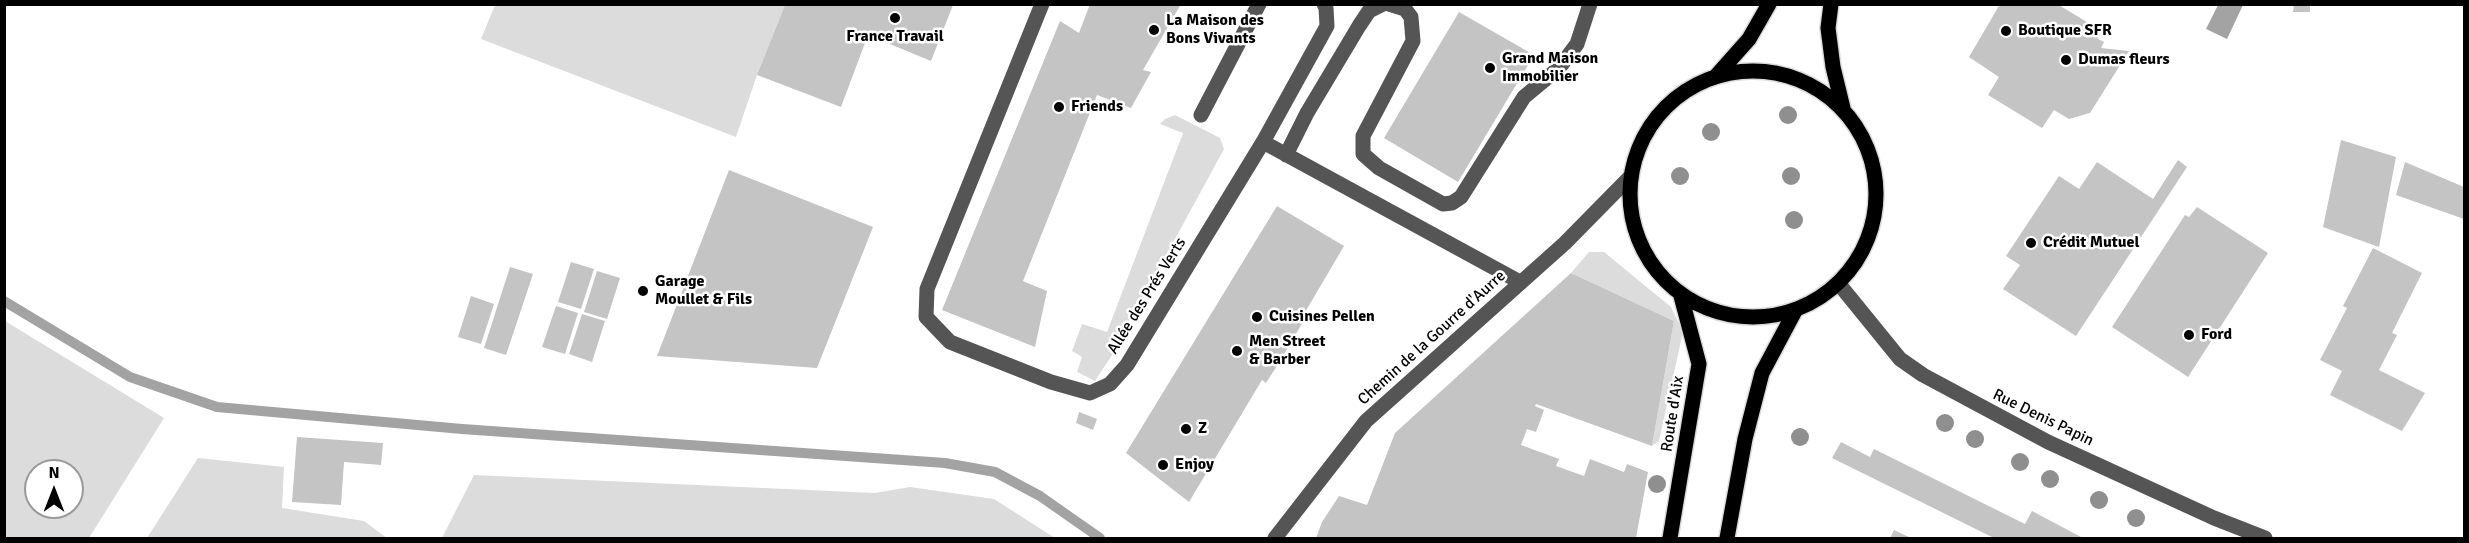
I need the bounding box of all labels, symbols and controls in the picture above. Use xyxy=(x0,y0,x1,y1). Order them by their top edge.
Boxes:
marker: France Travail xyxy=(888,11,902,25)
place label: La Maison des Bons Vivants xyxy=(1166,11,1264,49)
place label: Boutique SFR xyxy=(2018,21,2112,41)
marker: La Maison des Bons Vivants xyxy=(1147,23,1161,37)
marker: Boutique SFR xyxy=(1999,24,2013,38)
place label: France Travail xyxy=(846,27,944,47)
place label: Grand Maison Immobilier xyxy=(1502,49,1598,87)
place label: Dumas fleurs xyxy=(2078,50,2170,70)
marker: Dumas fleurs xyxy=(2059,53,2073,67)
marker: Grand Maison Immobilier xyxy=(1483,61,1497,75)
place label: Friends xyxy=(1071,97,1123,117)
marker: Friends xyxy=(1052,100,1066,114)
place label: Crédit Mutuel xyxy=(2043,233,2139,253)
street label: Allée des Prés Verts xyxy=(1104,234,1190,358)
marker: Crédit Mutuel xyxy=(2024,236,2038,250)
street label: Chemin de la Gourre d'Aurre xyxy=(1354,267,1510,409)
place label: Garage Moullet & Fils xyxy=(655,272,752,310)
marker: Garage Moullet & Fils xyxy=(636,284,650,298)
place label: Cuisines Pellen xyxy=(1269,307,1375,327)
marker: Cuisines Pellen xyxy=(1250,310,1264,324)
place label: Ford xyxy=(2201,325,2232,345)
marker: Ford xyxy=(2182,328,2196,342)
place label: Men Street & Barber xyxy=(1249,332,1325,370)
marker: Men Street & Barber xyxy=(1230,344,1244,358)
street label: Route d'Aix xyxy=(1658,375,1688,453)
street label: Rue Denis Papin xyxy=(1989,385,2097,451)
place label: Z xyxy=(1198,419,1207,439)
marker: Z xyxy=(1179,422,1193,436)
place label: Enjoy xyxy=(1175,455,1214,475)
marker: Enjoy xyxy=(1156,458,1170,472)
north arrow xyxy=(24,459,84,519)
text: N xyxy=(48,463,60,483)

